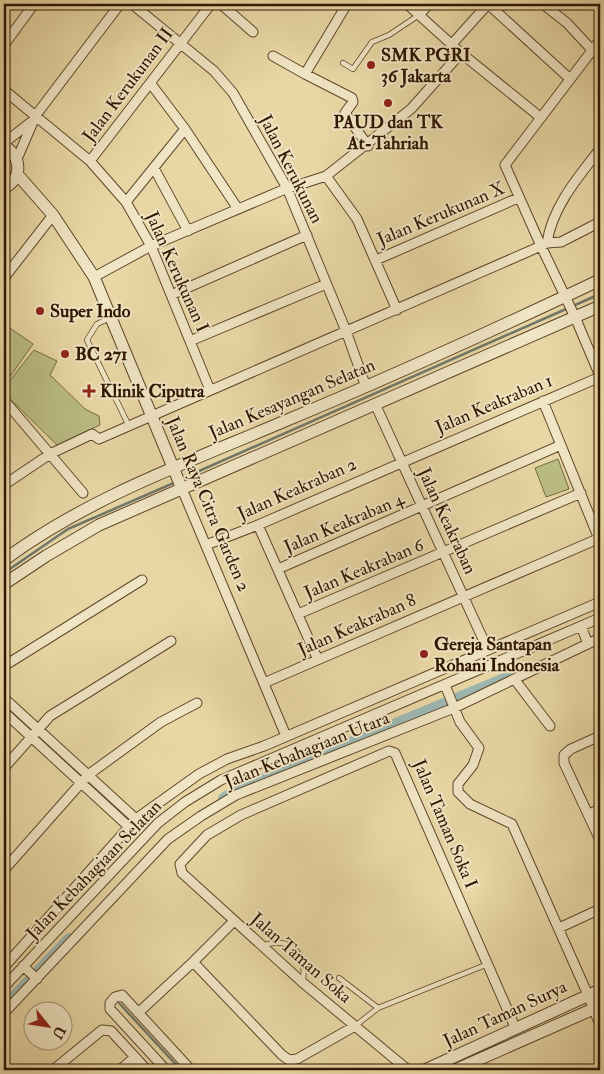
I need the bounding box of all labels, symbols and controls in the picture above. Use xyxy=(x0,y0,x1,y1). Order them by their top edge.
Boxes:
street label: Jalan Kerukunan II xyxy=(77,23,179,148)
place label: SMK PGRI 36 Jakarta xyxy=(381,44,471,88)
marker: SMK PGRI 36 Jakarta xyxy=(365,59,377,71)
marker: PAUD dan TK At-Tahriah xyxy=(382,97,394,109)
street label: Jalan Kerukunan xyxy=(253,110,328,227)
place label: PAUD dan TK At-Tahriah xyxy=(333,111,444,155)
street label: Jalan Kerukunan X xyxy=(373,177,508,252)
street label: Jalan Kerukunan I xyxy=(140,207,214,336)
place label: Super Indo xyxy=(50,300,131,323)
marker: Super Indo xyxy=(34,305,46,317)
place label: BC 271 xyxy=(75,343,128,366)
marker: BC 271 xyxy=(59,348,71,360)
street label: Jalan Kesayangan Selatan xyxy=(204,354,379,445)
street label: Jalan Keakraban 1 xyxy=(431,369,556,439)
place label: Klinik Ciputra xyxy=(100,380,205,403)
marker: Klinik Ciputra xyxy=(82,384,96,398)
street label: Jalan Raya Citra Garden 2 xyxy=(160,412,255,595)
street label: Jalan Keakraban 2 xyxy=(233,453,360,526)
street label: Jalan Keakraban xyxy=(412,463,482,578)
street label: Jalan Keakraban 4 xyxy=(279,487,409,559)
street label: Jalan Keakraban 6 xyxy=(300,533,428,605)
street label: Jalan Keakraban 8 xyxy=(293,589,420,662)
place label: Gereja Santapan Rohani Indonesia xyxy=(434,633,560,677)
marker: Gereja Santapan Rohani Indonesia xyxy=(418,648,430,660)
street label: Jalan Kebahagiaan Utara xyxy=(220,706,393,794)
street label: Jalan Taman Soka I xyxy=(407,755,483,892)
street label: Jalan Kebahagiaan Selatan xyxy=(20,795,167,946)
street label: Jalan Taman Soka xyxy=(245,907,357,1009)
street label: Jalan Taman Surya xyxy=(439,975,571,1053)
north arrow xyxy=(22,1002,72,1052)
text: U xyxy=(48,1023,69,1042)

